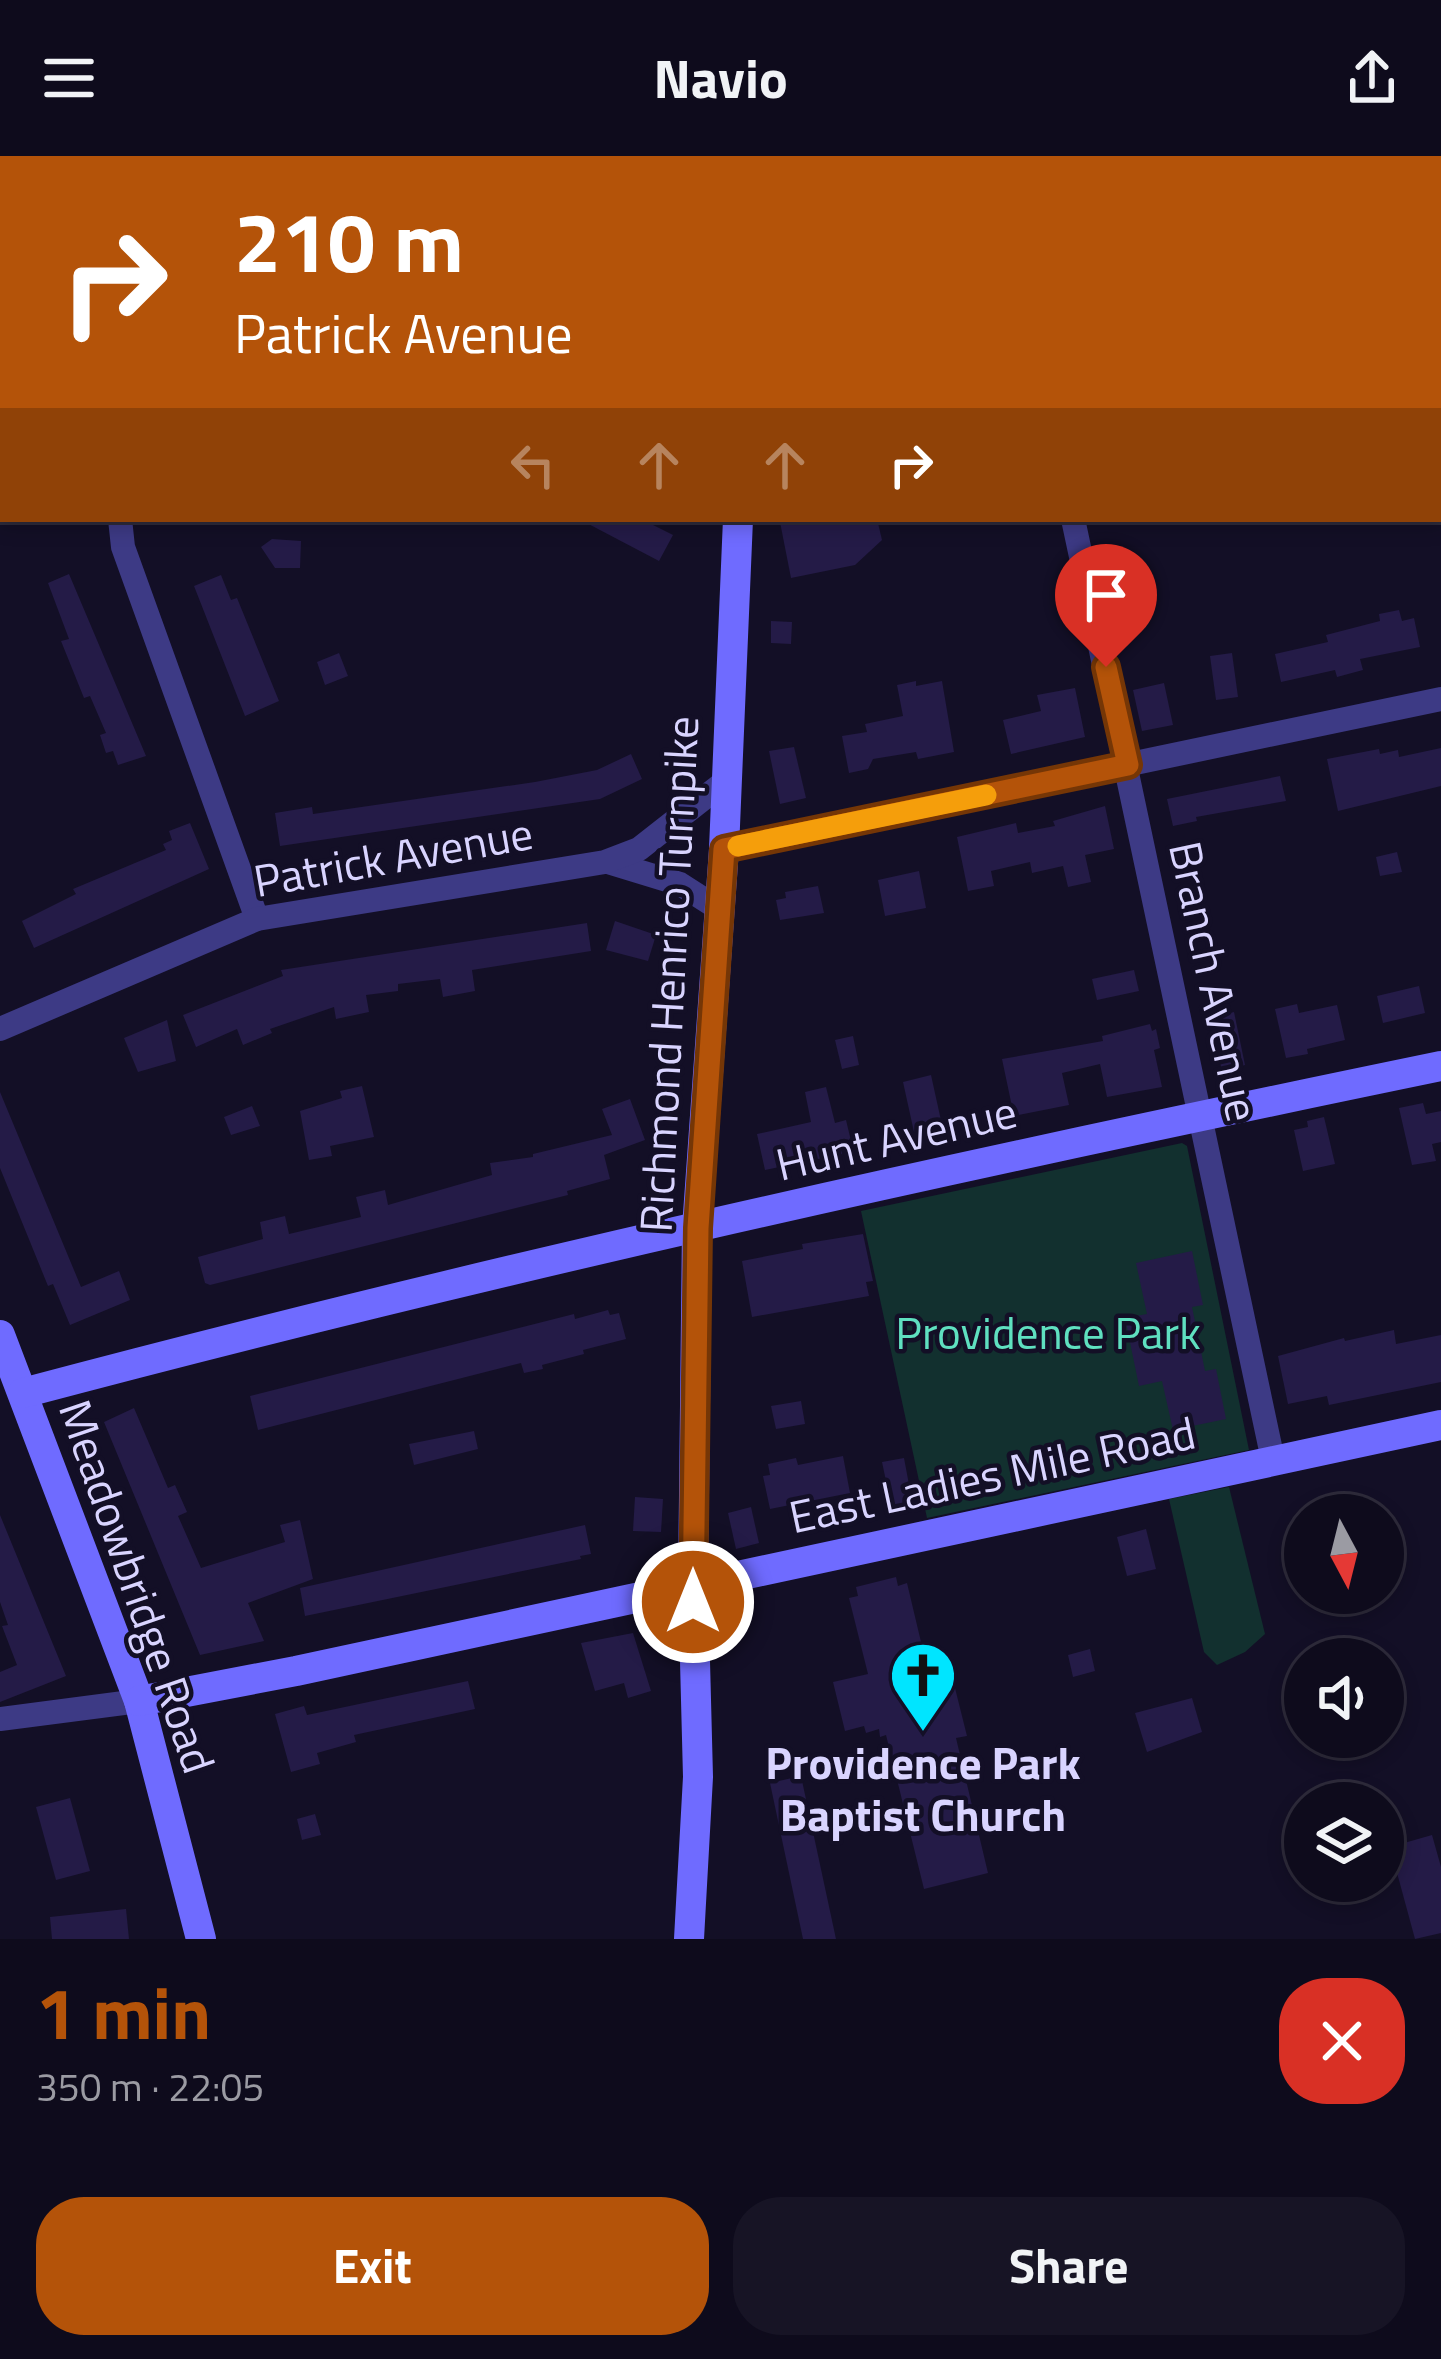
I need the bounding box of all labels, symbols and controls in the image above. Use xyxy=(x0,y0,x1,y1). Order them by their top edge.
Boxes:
text: Navio xyxy=(653,37,788,119)
icon: menu xyxy=(36,45,102,111)
icon: share xyxy=(1339,45,1405,111)
text: 210 m xyxy=(234,177,464,305)
icon: right xyxy=(36,204,192,360)
text: Patrick Avenue xyxy=(234,292,572,374)
icon: left xyxy=(500,432,566,498)
icon: ahead xyxy=(626,432,692,498)
icon: ahead xyxy=(752,432,818,498)
icon: right xyxy=(878,432,944,498)
pin xyxy=(1055,544,1157,667)
icon: arrive xyxy=(1073,562,1139,628)
street label: Richmond Henrico Turnpike xyxy=(621,714,715,1234)
street label: Patrick Avenue xyxy=(248,798,538,914)
street label: Branch Avenue xyxy=(1152,835,1278,1127)
street label: Hunt Avenue xyxy=(769,1076,1023,1198)
park label: Providence Park xyxy=(895,1298,1201,1366)
street label: Meadowbridge Road xyxy=(42,1390,234,1782)
street label: East Ladies Mile Road xyxy=(783,1398,1201,1550)
north arrow xyxy=(1284,1494,1404,1614)
map controls xyxy=(1284,1494,1404,1902)
position arrow xyxy=(630,1539,756,1665)
button: sound xyxy=(1284,1638,1404,1758)
church icon: Providence Park Baptist Church xyxy=(888,1640,958,1734)
place label: Providence Park Baptist Church xyxy=(765,1728,1081,1848)
button: layers xyxy=(1284,1782,1404,1902)
text: 1 min xyxy=(36,1957,211,2067)
button: close xyxy=(1279,1978,1405,2104)
text: 350 m · 22:05 xyxy=(36,2057,264,2116)
button: Exit xyxy=(36,2197,709,2335)
button: Share xyxy=(733,2197,1405,2335)

